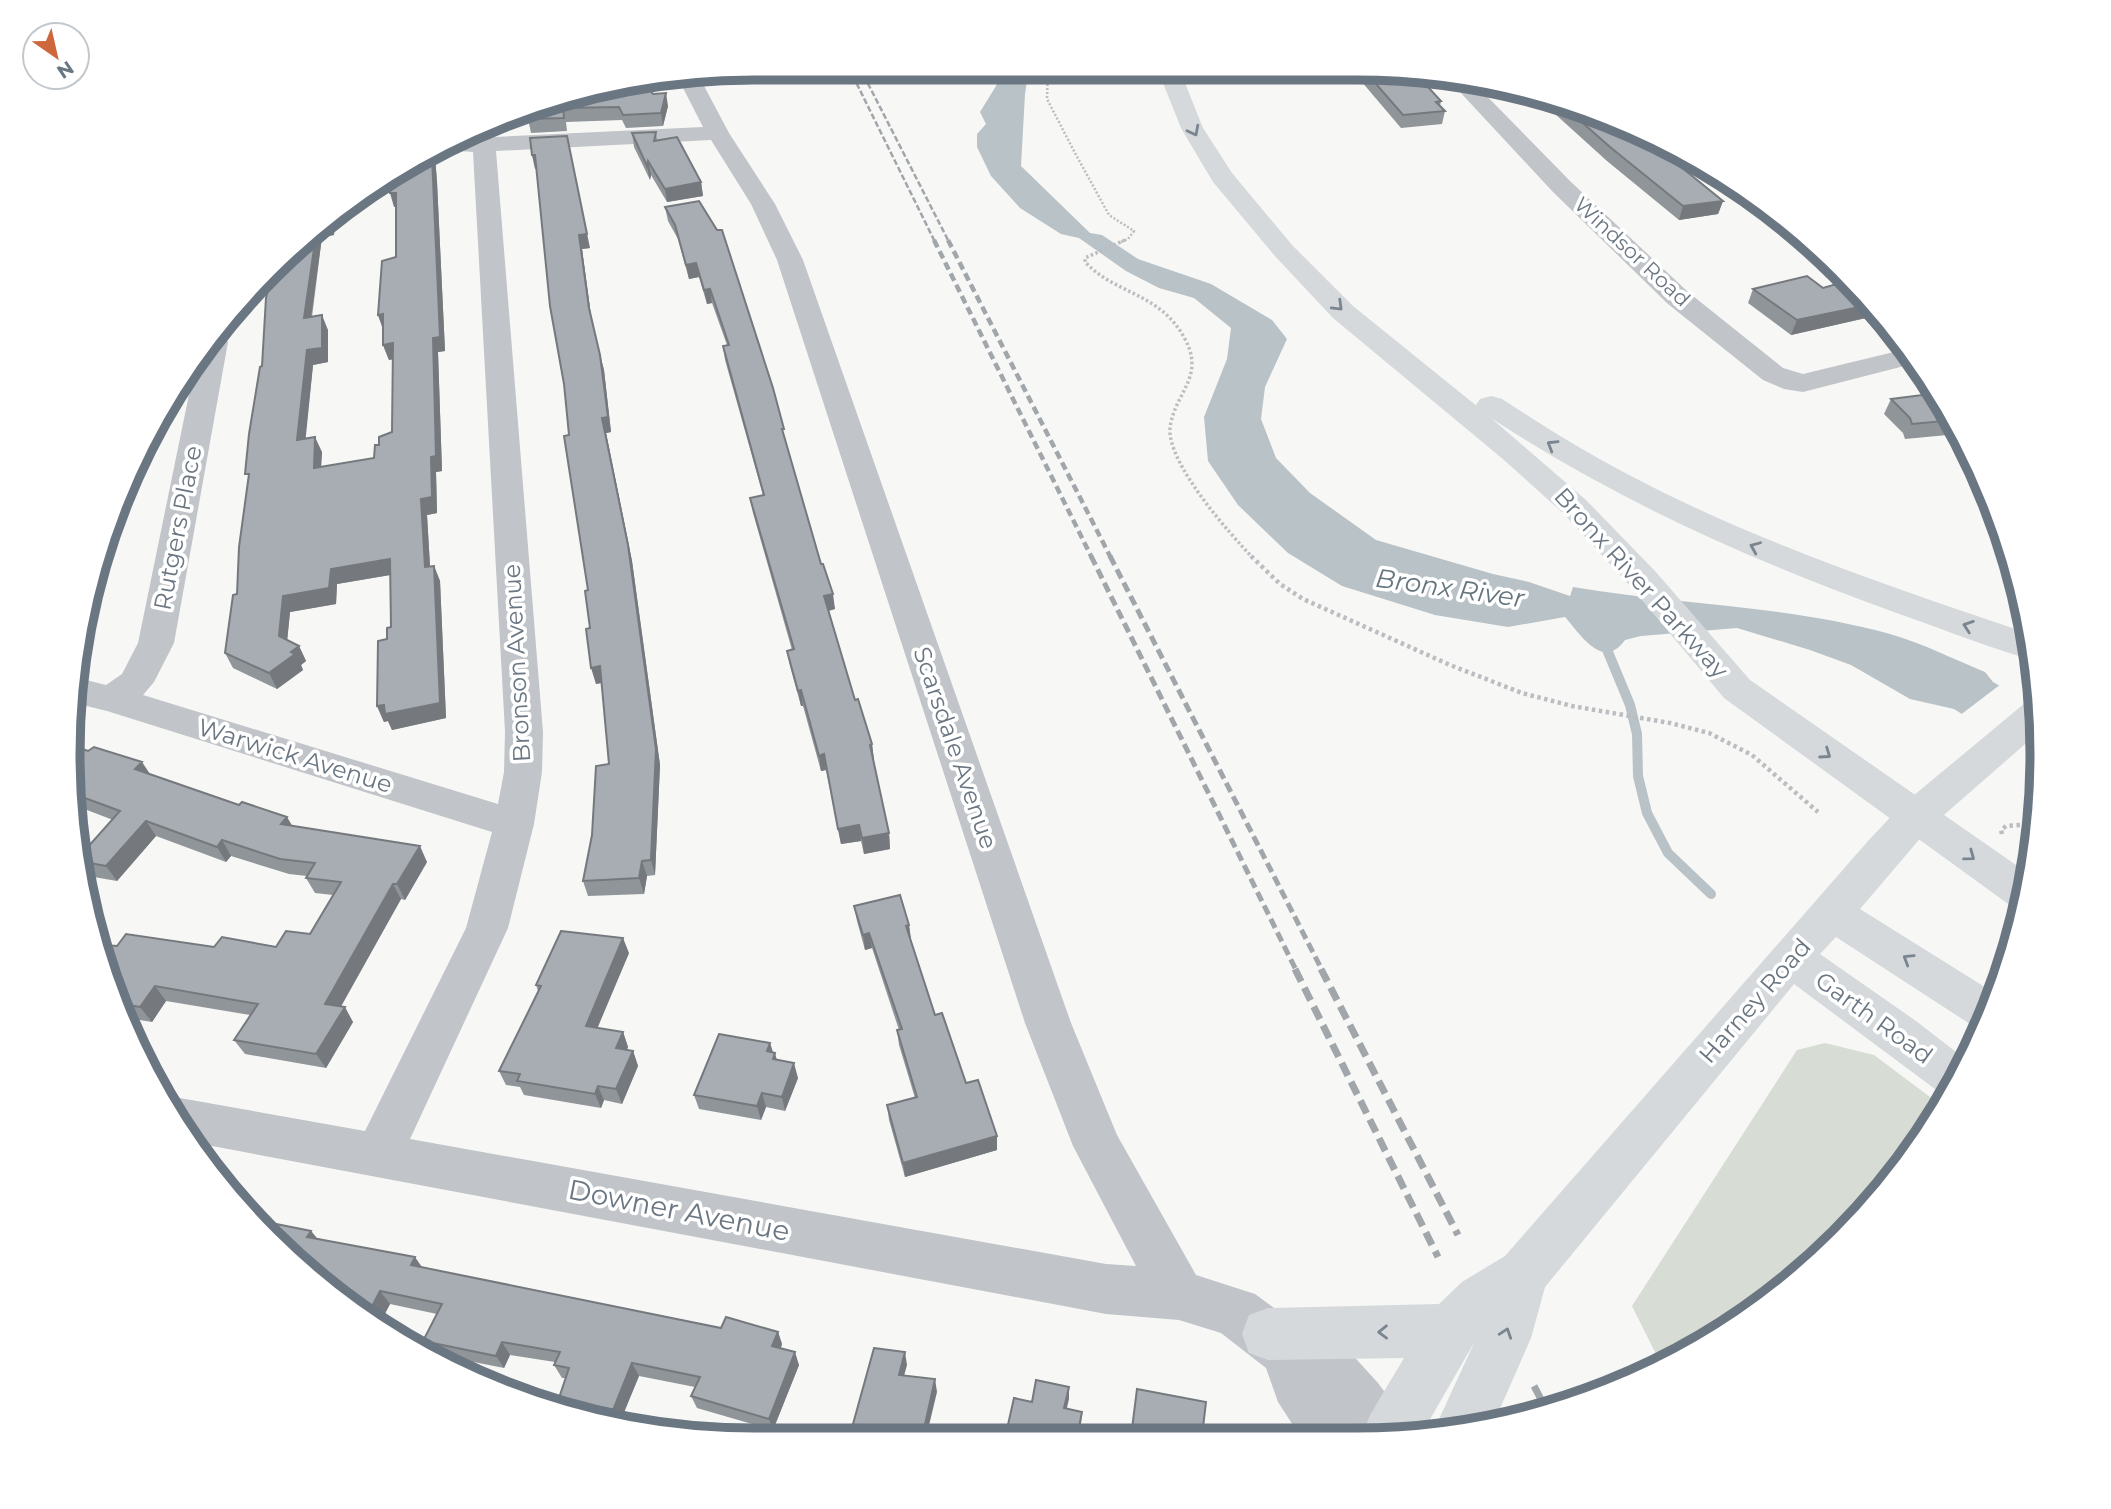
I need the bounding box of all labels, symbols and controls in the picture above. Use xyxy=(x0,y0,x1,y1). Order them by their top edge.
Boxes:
north arrow xyxy=(21,21,91,91)
text: N xyxy=(52,56,78,84)
one-way arrow xyxy=(1186,124,1200,136)
street label: Windsor Road xyxy=(1569,192,1695,312)
one-way arrow xyxy=(1330,298,1343,311)
one-way arrow xyxy=(1547,440,1560,453)
street label: Rutgers Place xyxy=(147,443,208,613)
street label: Bronx River Parkway xyxy=(1548,481,1735,684)
one-way arrow xyxy=(1749,542,1761,556)
water label: Bronx River xyxy=(1374,562,1527,614)
street label: Bronson Avenue xyxy=(497,563,536,763)
one-way arrow xyxy=(1963,620,1975,634)
street label: Scarsdale Avenue xyxy=(907,643,1004,853)
street label: Warwick Avenue xyxy=(195,712,396,799)
one-way arrow xyxy=(1818,746,1831,758)
one-way arrow xyxy=(1962,848,1975,860)
street label: Harney Road xyxy=(1693,932,1817,1069)
one-way arrow xyxy=(1903,954,1916,967)
street label: Garth Road xyxy=(1810,965,1939,1070)
street label: Downer Avenue xyxy=(565,1172,793,1248)
one-way arrow xyxy=(1378,1324,1388,1340)
one-way arrow xyxy=(1497,1327,1512,1339)

